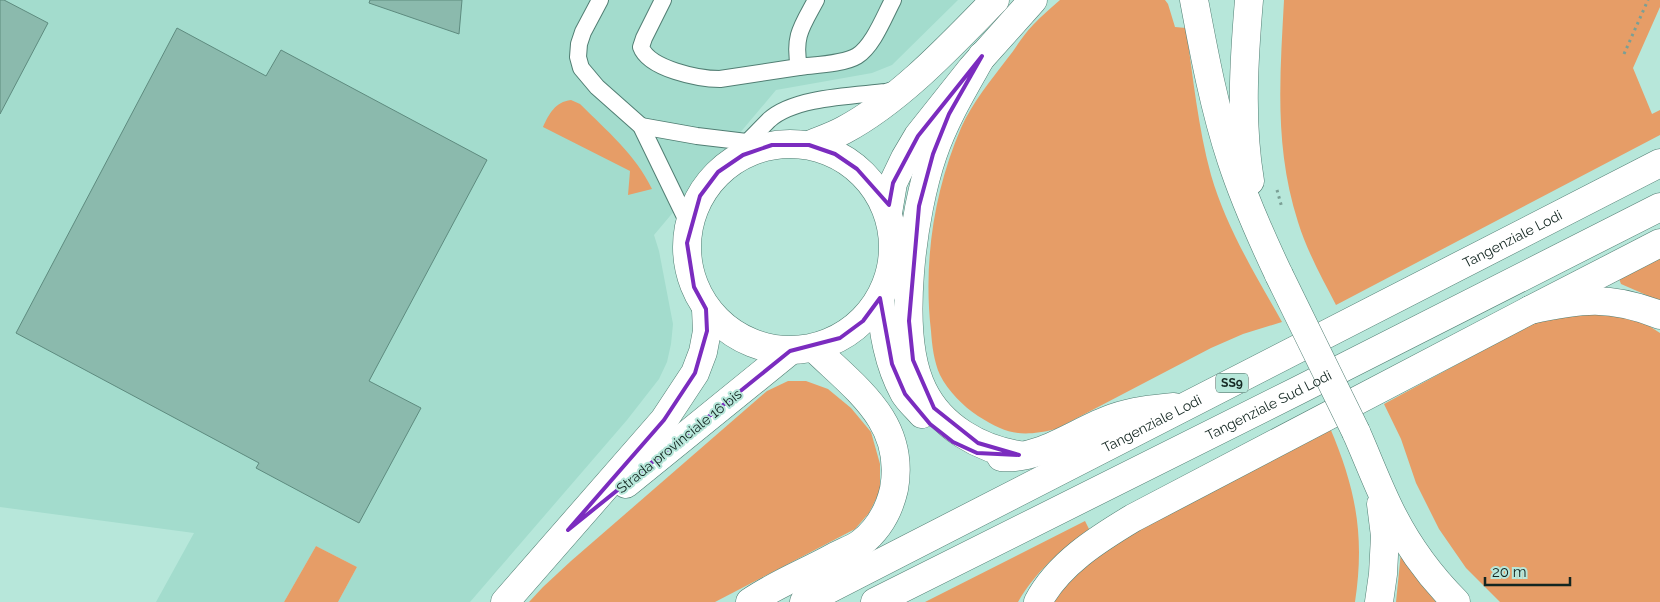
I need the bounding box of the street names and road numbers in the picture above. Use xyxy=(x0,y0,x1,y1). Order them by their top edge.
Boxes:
street label: Tangenziale Lodi xyxy=(1460,207,1565,271)
street label: Tangenziale Sud Lodi xyxy=(1203,367,1334,443)
road number: SS9 xyxy=(1216,373,1248,392)
street label: Strada provinciale 16 bis xyxy=(613,386,745,496)
street label: Tangenziale Lodi xyxy=(1100,392,1204,456)

